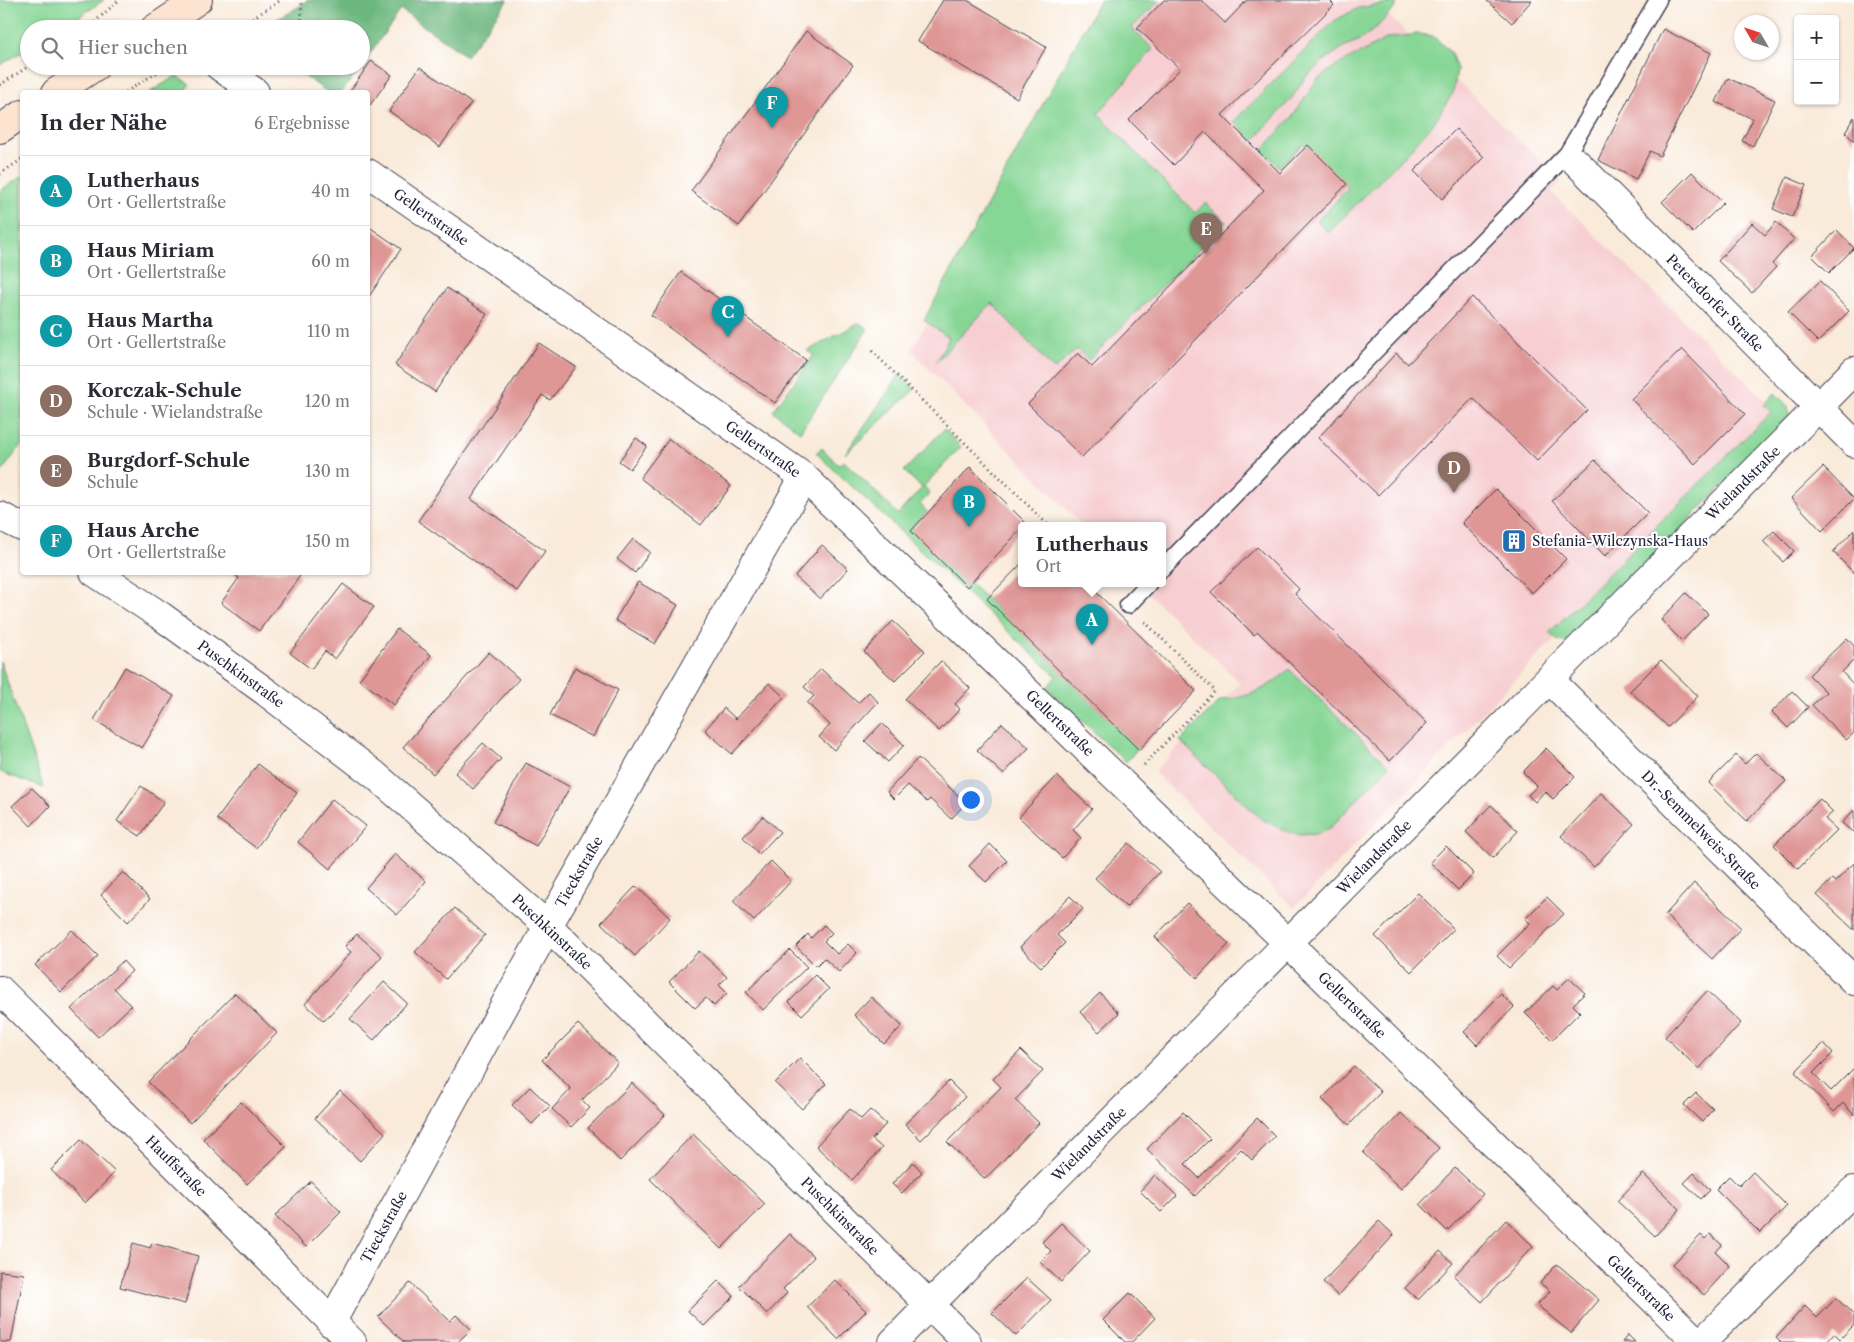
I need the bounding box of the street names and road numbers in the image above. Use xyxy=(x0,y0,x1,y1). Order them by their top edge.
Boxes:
street label: Gellertstraße xyxy=(390,184,472,250)
street label: Petersdorfer Straße xyxy=(1662,250,1768,356)
street label: Gellertstraße xyxy=(722,416,804,482)
street label: Wielandstraße xyxy=(1701,442,1784,525)
street label: Puschkinstraße xyxy=(194,636,288,712)
street label: Gellertstraße xyxy=(1022,686,1098,760)
street label: Dr.-Semmelweis-Straße xyxy=(1638,767,1764,893)
street label: Wielandstraße xyxy=(1332,816,1415,899)
street label: Tieckstraße xyxy=(551,833,607,911)
street label: Puschkinstraße xyxy=(508,890,596,974)
street label: Gellertstraße xyxy=(1314,968,1390,1042)
street label: Wielandstraße xyxy=(1047,1103,1130,1186)
street label: Hauffstraße xyxy=(142,1132,210,1200)
street label: Puschkinstraße xyxy=(797,1173,883,1259)
street label: Tieckstraße xyxy=(357,1188,411,1266)
street label: Gellertstraße xyxy=(1603,1251,1679,1325)

